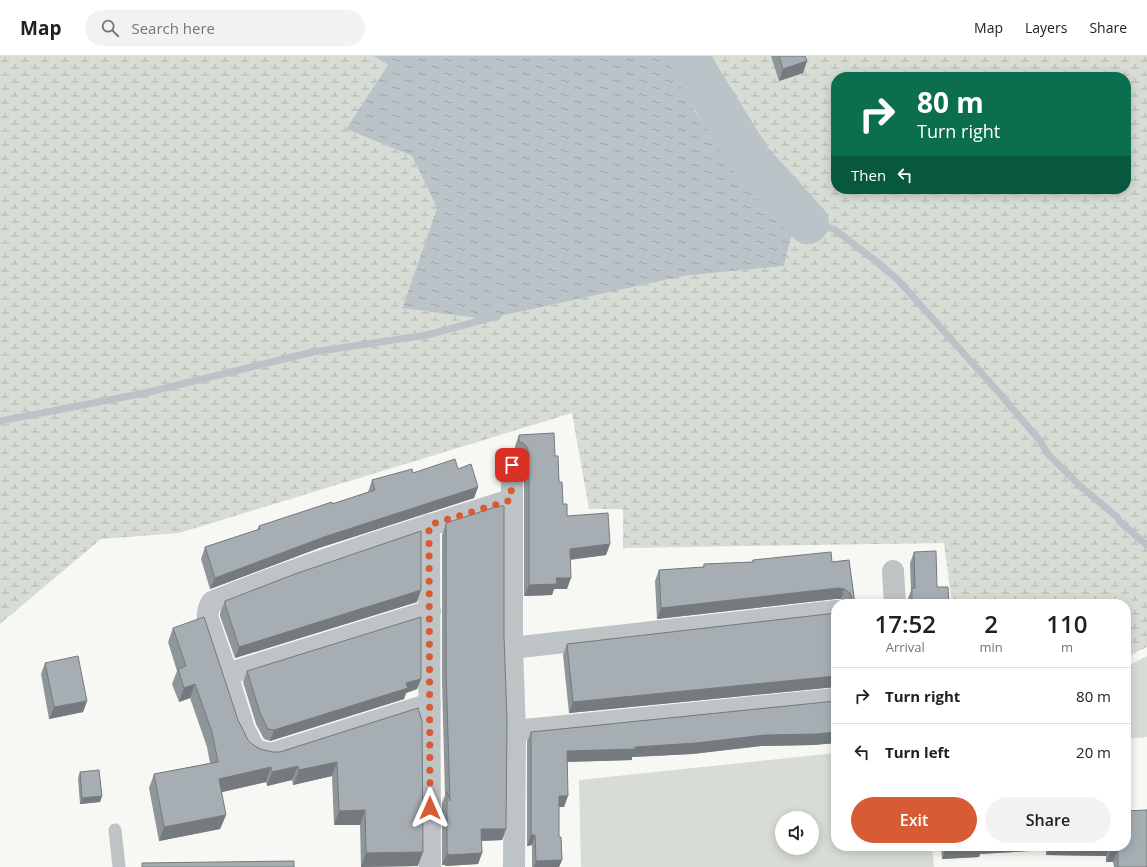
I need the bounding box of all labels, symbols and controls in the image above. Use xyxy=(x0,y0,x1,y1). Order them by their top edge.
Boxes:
search box xyxy=(85,10,365,46)
text: Map xyxy=(20,15,61,41)
icon: search xyxy=(99,17,121,39)
text: Search here xyxy=(131,18,215,38)
text: Map xyxy=(974,18,1003,37)
text: Layers xyxy=(1025,18,1067,37)
text: Share xyxy=(1089,18,1127,37)
text: 80 m xyxy=(917,83,984,121)
icon: right xyxy=(851,88,903,140)
text: Turn right xyxy=(917,119,1000,143)
icon: left xyxy=(894,164,916,186)
text: Then xyxy=(851,165,886,185)
pin xyxy=(495,448,529,482)
icon: arrive xyxy=(501,454,523,476)
text: 17:52 xyxy=(875,607,936,640)
text: 2 xyxy=(984,607,998,640)
text: 110 xyxy=(1046,607,1087,640)
text: Arrival xyxy=(886,638,925,656)
text: min xyxy=(980,638,1003,656)
text: m xyxy=(1061,638,1073,656)
icon: right xyxy=(851,685,873,707)
text: Turn right xyxy=(885,686,960,706)
text: 80 m xyxy=(1076,686,1111,706)
icon: left xyxy=(851,741,873,763)
text: Turn left xyxy=(885,742,950,762)
text: 20 m xyxy=(1076,742,1111,762)
position arrow xyxy=(409,787,451,829)
button: Exit xyxy=(851,797,977,843)
button: Share xyxy=(985,797,1111,843)
map controls xyxy=(775,811,819,855)
button: sound xyxy=(775,811,819,855)

